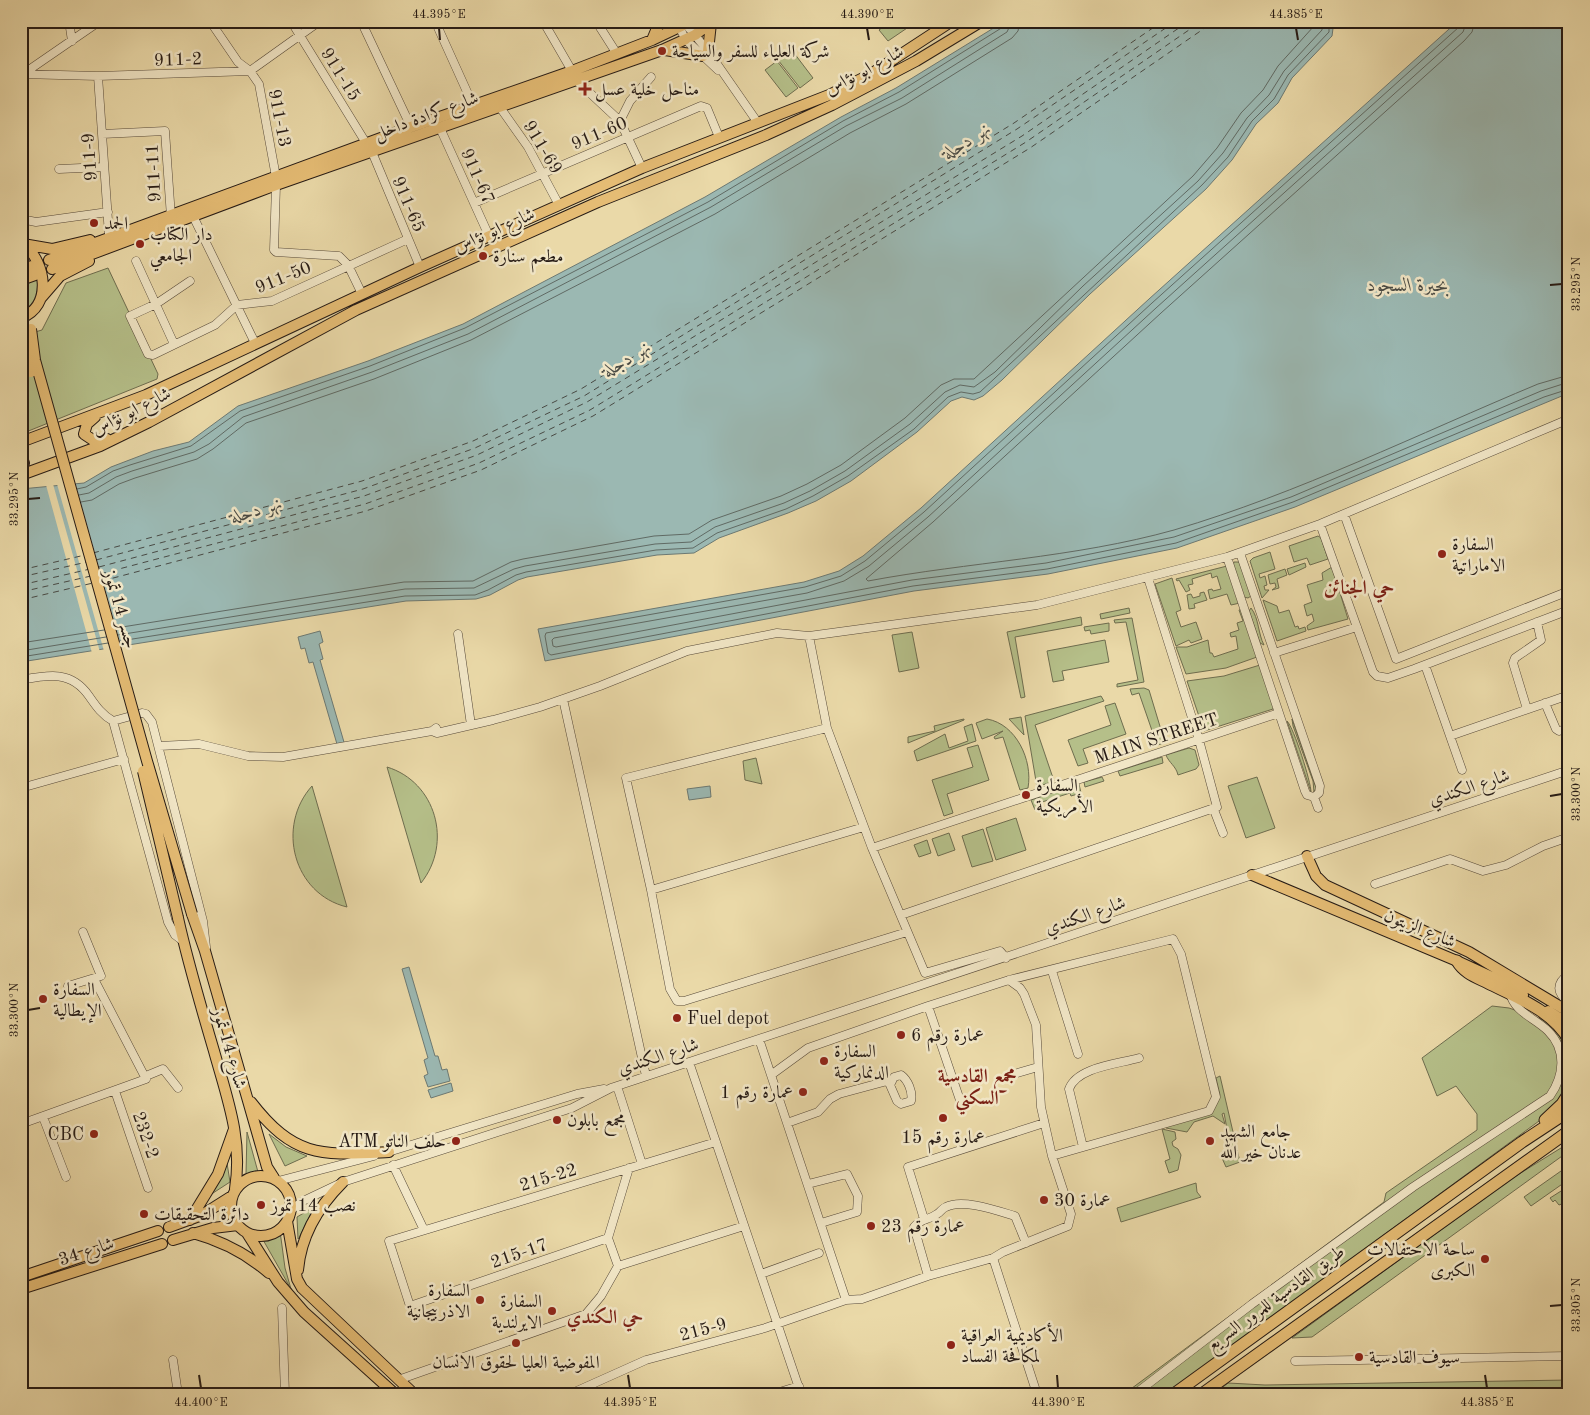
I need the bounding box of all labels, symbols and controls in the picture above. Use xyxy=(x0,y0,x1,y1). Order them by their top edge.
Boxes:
text: 44.395°E xyxy=(412,8,466,21)
text: 44.385°E xyxy=(1269,8,1323,21)
text: 44.390°E xyxy=(840,9,894,21)
place label: شركة العلياء للسفر والسياحة xyxy=(672,40,829,63)
street label: شارع ابو نؤاس xyxy=(822,43,909,103)
street label: 911-15 xyxy=(317,45,363,104)
marker: شركة العلياء للسفر والسياحة xyxy=(656,45,668,57)
street label: 911-2 xyxy=(154,50,203,70)
place label: مناحل خلية عسل xyxy=(595,81,699,102)
marker: مناحل خلية عسل xyxy=(579,83,591,95)
street label: شارع كرادة داخل xyxy=(371,87,483,148)
street label: 911-13 xyxy=(265,88,293,149)
street label: 911-60 xyxy=(569,114,630,154)
street label: 911-69 xyxy=(519,118,565,177)
water label: نهر دجلة xyxy=(937,120,995,167)
street label: 911-9 xyxy=(79,132,101,182)
street label: 911-11 xyxy=(143,143,165,203)
street label: 911-67 xyxy=(457,146,497,207)
street label: 911-65 xyxy=(388,174,428,235)
street label: شارع ابو نؤاس xyxy=(451,205,540,261)
place label: الحمد xyxy=(104,215,128,233)
marker: الحمد xyxy=(88,217,100,229)
place label: دار الكتاب الجامعي xyxy=(150,226,213,272)
marker: دار الكتاب الجامعي xyxy=(134,238,146,250)
place label: مطعم سنارة xyxy=(493,248,564,273)
marker: مطعم سنارة xyxy=(477,250,489,262)
text: 33.295°N xyxy=(1570,257,1583,311)
street label: 911-50 xyxy=(253,259,314,297)
water label: بحيرة السجود xyxy=(1367,277,1449,297)
water label: نهر دجلة xyxy=(597,338,655,385)
street label: شارع ابو نؤاس xyxy=(89,384,176,444)
text: 33.295°N xyxy=(8,472,21,526)
water label: نهر دجلة xyxy=(226,495,285,530)
place label: السفارة الاماراتية xyxy=(1452,536,1505,576)
marker: السفارة الاماراتية xyxy=(1436,548,1448,560)
street label: جسر 14 تموز xyxy=(98,566,140,651)
district label: حي الجنائن xyxy=(1324,578,1394,603)
street label: MAIN STREET xyxy=(1092,710,1221,768)
street label: شارع الكندي xyxy=(1426,765,1514,814)
text: 33.300°N xyxy=(1571,767,1583,821)
place label: السفارة الأمريكية xyxy=(1036,777,1093,819)
marker: السفارة الأمريكية xyxy=(1020,789,1032,801)
street label: شارع الكندي xyxy=(1042,893,1130,943)
street label: شارع الزيتون xyxy=(1379,906,1458,956)
place label: السفارة الإيطالية xyxy=(53,981,102,1023)
text: 33.300°N xyxy=(9,983,21,1037)
marker: السفارة الإيطالية xyxy=(37,993,49,1005)
street label: شارع 14 تموز xyxy=(204,1004,249,1092)
place label: Fuel depot xyxy=(687,1010,769,1028)
marker: Fuel depot xyxy=(671,1012,683,1024)
place label: عمارة رقم 6 xyxy=(911,1027,984,1052)
marker: عمارة رقم 6 xyxy=(895,1029,907,1041)
street label: شارع الكندي xyxy=(615,1034,703,1083)
place label: السفارة الدنماركية xyxy=(834,1043,889,1083)
marker: السفارة الدنماركية xyxy=(818,1055,830,1067)
district label: مجمع القادسية السكني xyxy=(938,1067,1017,1115)
place label: عمارة رقم 1 xyxy=(720,1084,793,1109)
marker: عمارة رقم 1 xyxy=(797,1086,809,1098)
street label: 232-2 xyxy=(129,1110,161,1161)
place label: مجمع بابلون xyxy=(567,1112,626,1136)
marker: عمارة رقم 15 xyxy=(937,1112,949,1124)
marker: مجمع بابلون xyxy=(551,1114,563,1126)
place label: جامع الشهيد عدنان خير الله xyxy=(1220,1123,1301,1163)
place label: CBC xyxy=(47,1126,84,1144)
marker: CBC xyxy=(88,1128,100,1140)
place label: عمارة رقم 15 xyxy=(901,1129,985,1154)
place label: ATM حلف الناتو xyxy=(338,1133,446,1152)
marker: ATM حلف الناتو xyxy=(450,1135,462,1147)
marker: جامع الشهيد عدنان خير الله xyxy=(1204,1135,1216,1147)
street label: 215-22 xyxy=(518,1161,579,1195)
place label: عمارة 30 xyxy=(1054,1192,1111,1211)
marker: عمارة 30 xyxy=(1038,1194,1050,1206)
place label: نصب 14 تموز xyxy=(269,1197,356,1217)
marker: نصب 14 تموز xyxy=(255,1199,267,1211)
place label: دائرة التحقيقات xyxy=(154,1206,250,1224)
marker: دائرة التحقيقات xyxy=(138,1208,150,1220)
place label: عمارة رقم 23 xyxy=(881,1218,965,1243)
marker: عمارة رقم 23 xyxy=(865,1220,877,1232)
street label: شارع 34 xyxy=(56,1235,118,1274)
street label: 215-17 xyxy=(489,1236,550,1272)
place label: ساحة الاحتفالات الكبرى xyxy=(1367,1241,1475,1281)
street label: طريق القادسية للمرور السريع xyxy=(1203,1243,1352,1360)
marker: ساحة الاحتفالات الكبرى xyxy=(1479,1253,1491,1265)
text: 33.305°N xyxy=(1570,1278,1583,1332)
place label: السفارة الاذربيجانية xyxy=(407,1282,470,1322)
place label: السفارة الايرلندية xyxy=(492,1293,542,1333)
marker: السفارة الاذربيجانية xyxy=(474,1294,486,1306)
marker: السفارة الايرلندية xyxy=(546,1305,558,1317)
district label: حي الكندي xyxy=(567,1306,643,1332)
street label: 215-9 xyxy=(678,1315,729,1345)
place label: الأكاديمية العراقية لمكافحة الفساد xyxy=(961,1322,1063,1366)
marker: المفوضية العليا لحقوق الانسان xyxy=(510,1337,522,1349)
marker: الأكاديمية العراقية لمكافحة الفساد xyxy=(945,1339,957,1351)
place label: سيوف القادسية xyxy=(1369,1349,1460,1368)
marker: سيوف القادسية xyxy=(1353,1351,1365,1363)
place label: المفوضية العليا لحقوق الانسان xyxy=(432,1354,600,1373)
text: 44.395°E xyxy=(603,1396,657,1409)
text: 44.385°E xyxy=(1460,1396,1514,1409)
text: 44.400°E xyxy=(174,1397,228,1409)
text: 44.390°E xyxy=(1031,1397,1085,1409)

